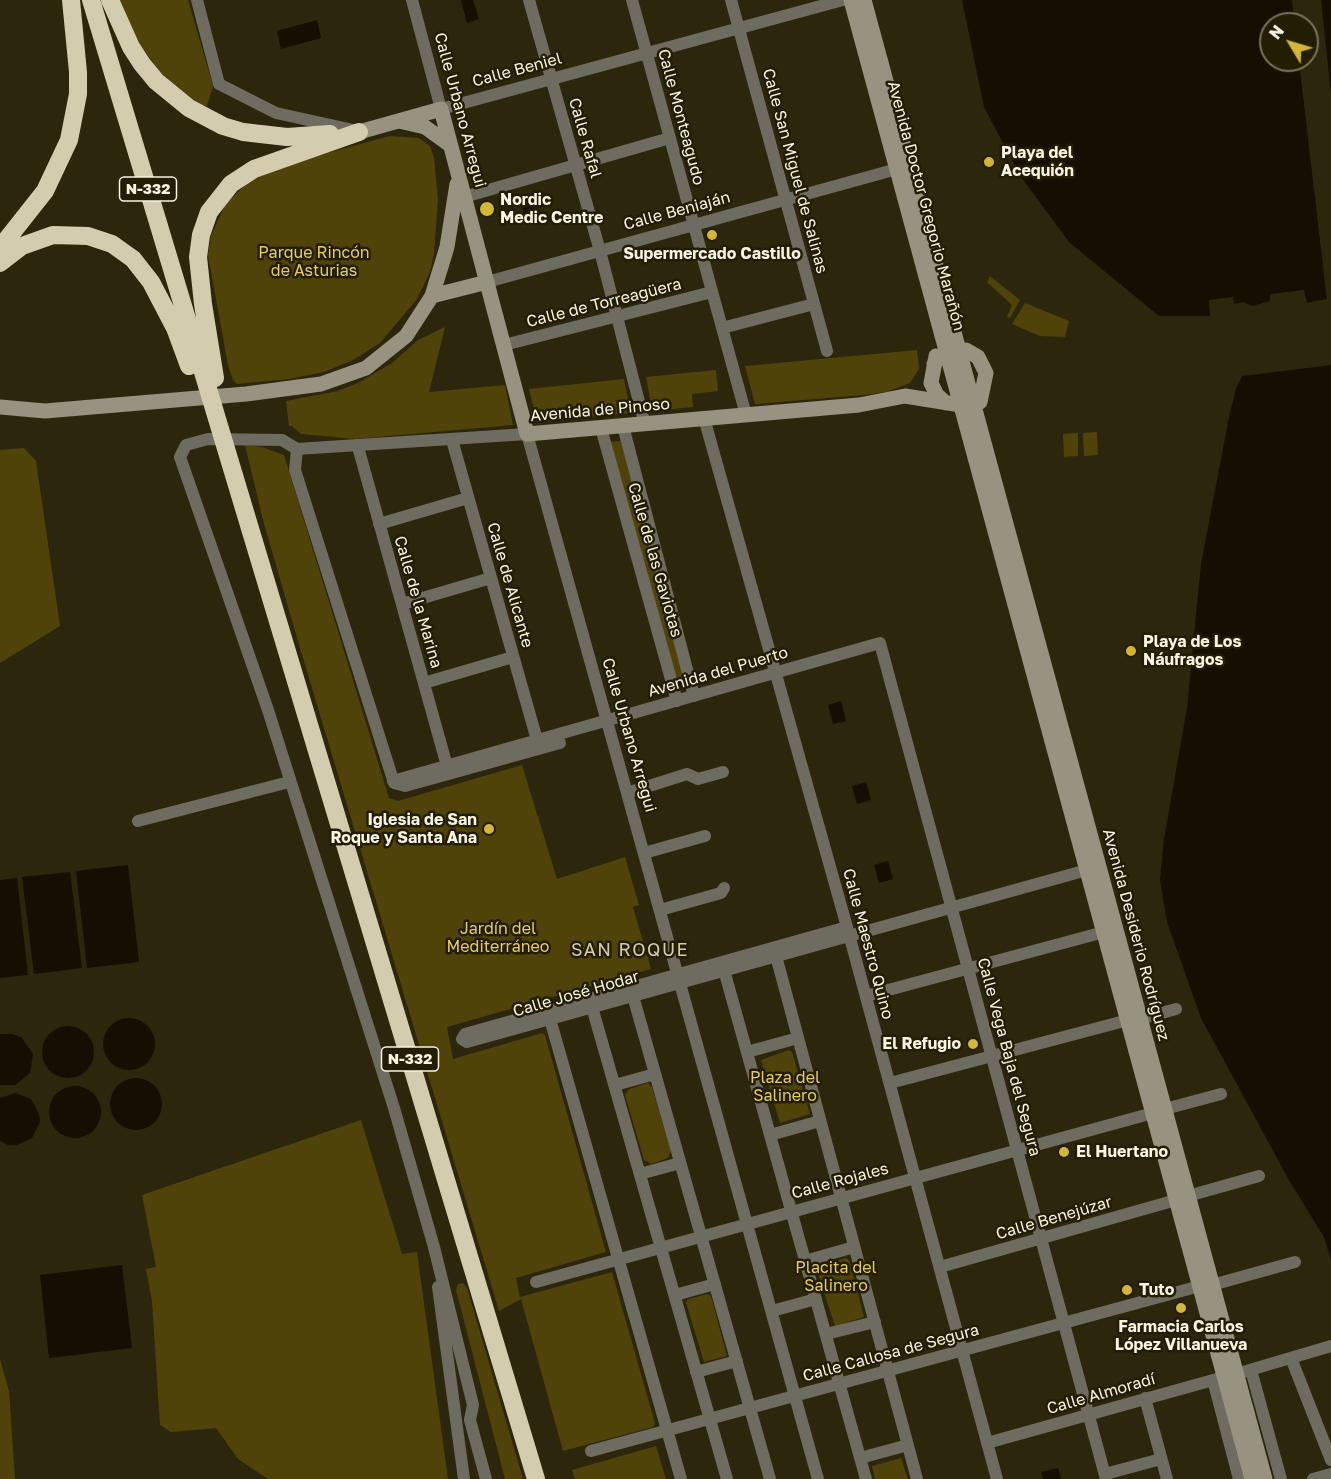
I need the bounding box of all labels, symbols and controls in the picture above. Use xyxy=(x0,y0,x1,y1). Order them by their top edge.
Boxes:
north arrow xyxy=(1259,12,1319,72)
text: N xyxy=(1265,21,1288,43)
street label: Calle Urbano Arregui xyxy=(430,30,490,190)
street label: Calle Monteagudo xyxy=(654,47,708,187)
street label: Calle Beniel xyxy=(470,49,564,91)
street label: Calle San Miguel de Salinas xyxy=(758,66,832,276)
street label: Avenida Doctor Gregorio Marañón xyxy=(883,79,969,333)
street label: Calle Rafal xyxy=(564,96,606,180)
place label: Playa del Acequión xyxy=(1001,143,1074,181)
marker: Playa del Acequión xyxy=(982,155,996,169)
road number: N-332 xyxy=(120,177,176,201)
street label: Calle Beniaján xyxy=(622,188,732,234)
place label: Nordic Medic Centre xyxy=(500,190,603,228)
marker: Nordic Medic Centre xyxy=(478,200,496,218)
marker: Supermercado Castillo xyxy=(705,228,719,242)
park label: Parque Rincón de Asturias xyxy=(258,243,370,281)
place label: Supermercado Castillo xyxy=(623,244,801,264)
street label: Calle de Torreagüera xyxy=(525,274,683,332)
street label: Avenida de Pinoso xyxy=(529,394,671,426)
street label: Calle de las Gaviotas xyxy=(624,481,686,639)
street label: Calle de Alicante xyxy=(483,520,537,650)
street label: Calle de la Marina xyxy=(390,534,446,670)
place label: Playa de Los Náufragos xyxy=(1143,632,1241,670)
street label: Avenida del Puerto xyxy=(646,643,790,701)
marker: Playa de Los Náufragos xyxy=(1124,644,1138,658)
street label: Calle Urbano Arregui xyxy=(598,656,660,814)
place label: Iglesia de San Roque y Santa Ana xyxy=(330,810,477,848)
marker: Iglesia de San Roque y Santa Ana xyxy=(482,822,496,836)
street label: Avenida Desiderio Rodríguez xyxy=(1098,827,1174,1043)
street label: Calle Maestro Quino xyxy=(839,867,897,1021)
park label: Jardín del Mediterráneo xyxy=(447,919,549,957)
district label: SAN ROQUE xyxy=(571,939,689,961)
street label: Calle Vega Baja del Segura xyxy=(973,956,1045,1158)
street label: Calle José Hodar xyxy=(511,967,641,1021)
place label: El Refugio xyxy=(882,1034,961,1054)
marker: El Refugio xyxy=(966,1037,980,1051)
road number: N-332 xyxy=(382,1047,438,1071)
park label: Plaza del Salinero xyxy=(750,1068,820,1106)
place label: El Huertano xyxy=(1076,1142,1168,1162)
marker: El Huertano xyxy=(1057,1145,1071,1159)
street label: Calle Rojales xyxy=(789,1159,891,1203)
street label: Calle Benejúzar xyxy=(994,1192,1114,1244)
park label: Placita del Salinero xyxy=(795,1258,877,1296)
place label: Tuto xyxy=(1139,1280,1174,1300)
marker: Tuto xyxy=(1120,1283,1134,1297)
marker: Farmacia Carlos López Villanueva xyxy=(1174,1301,1188,1315)
place label: Farmacia Carlos López Villanueva xyxy=(1115,1317,1247,1355)
street label: Calle Callosa de Segura xyxy=(801,1320,981,1386)
street label: Calle Almoradí xyxy=(1045,1369,1157,1419)

